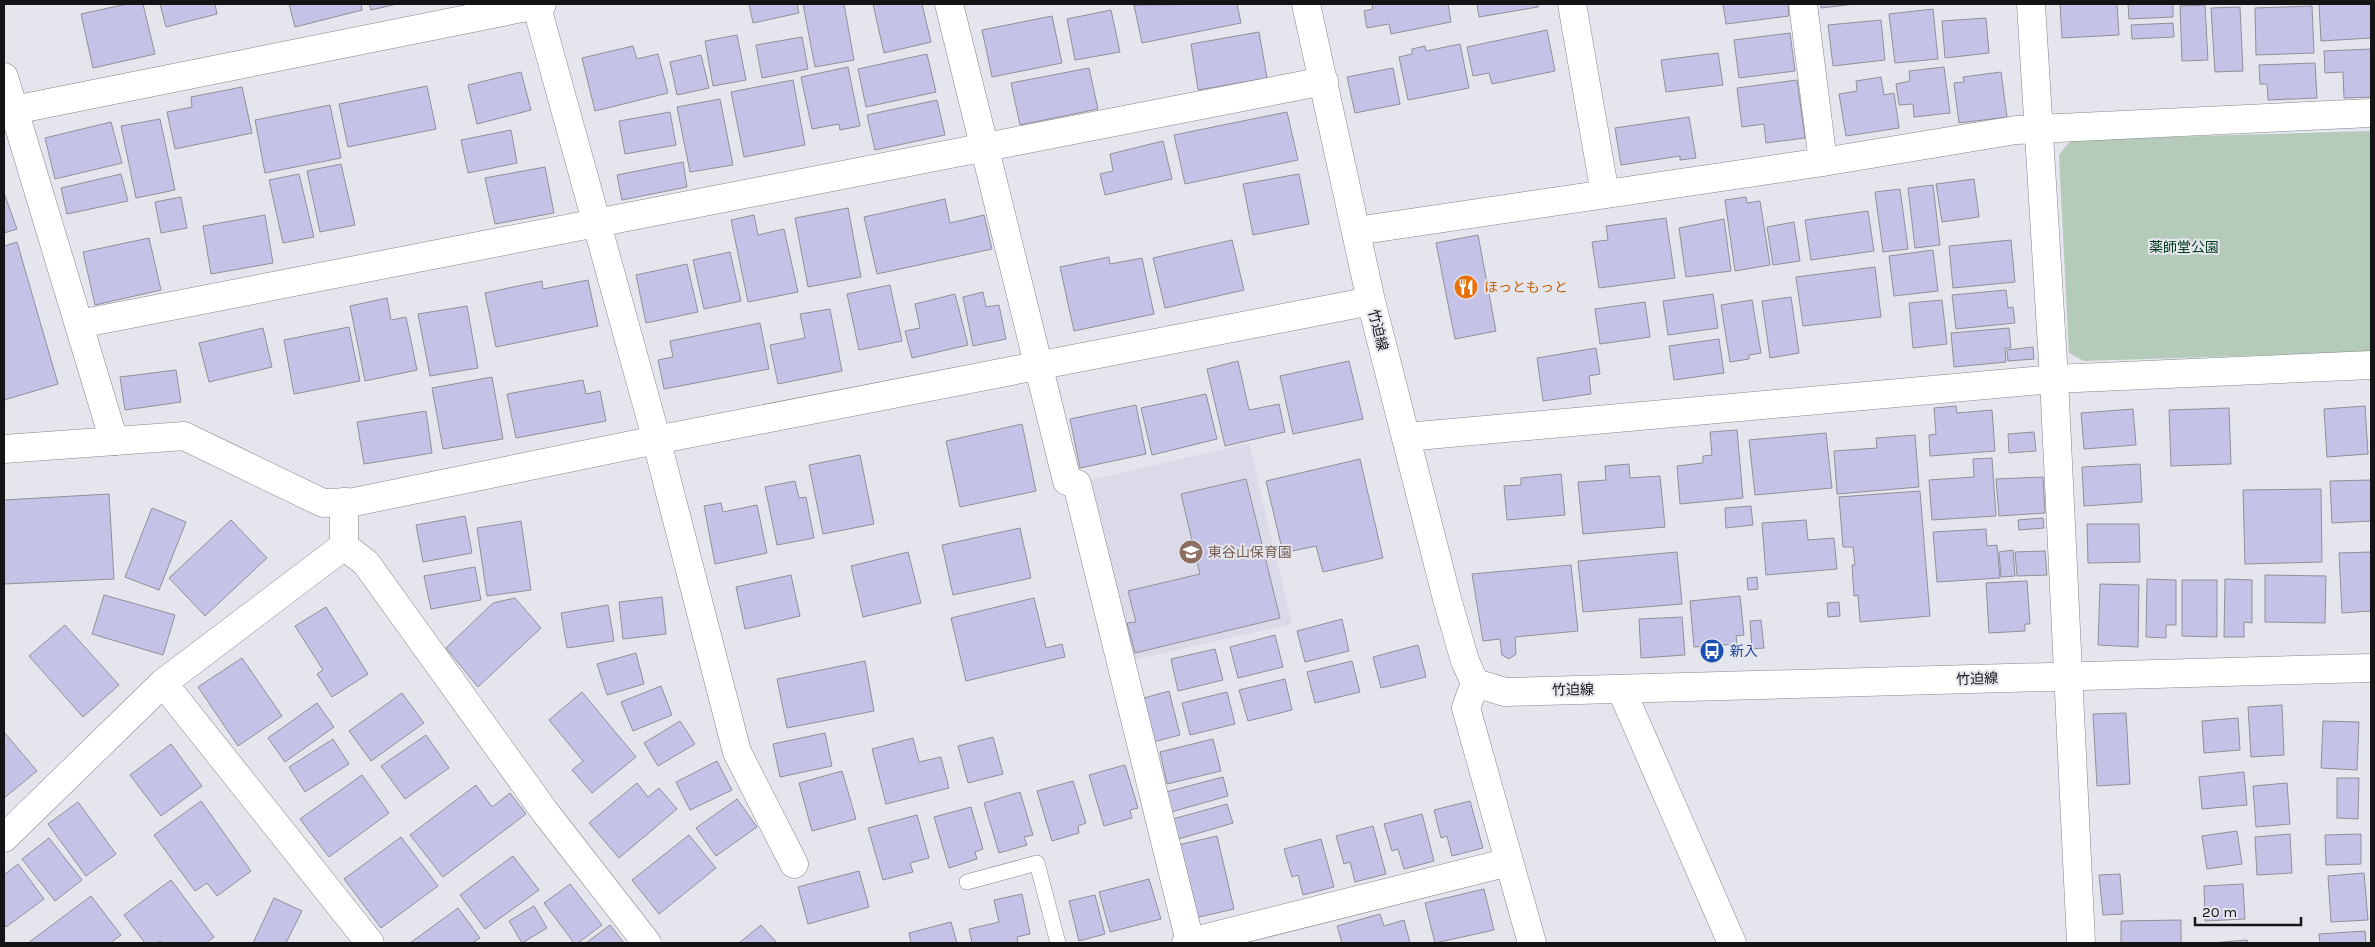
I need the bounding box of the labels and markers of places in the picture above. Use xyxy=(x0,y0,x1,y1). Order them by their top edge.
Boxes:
restaurant icon: ほっともっと xyxy=(1453,274,1479,300)
place label: ほっともっと xyxy=(1484,279,1568,296)
school or university icon: 東谷山保育園 xyxy=(1178,539,1204,565)
place label: 東谷山保育園 xyxy=(1208,544,1292,561)
bus stop icon: 新入 xyxy=(1699,638,1725,664)
place label: 新入 xyxy=(1730,643,1758,660)

